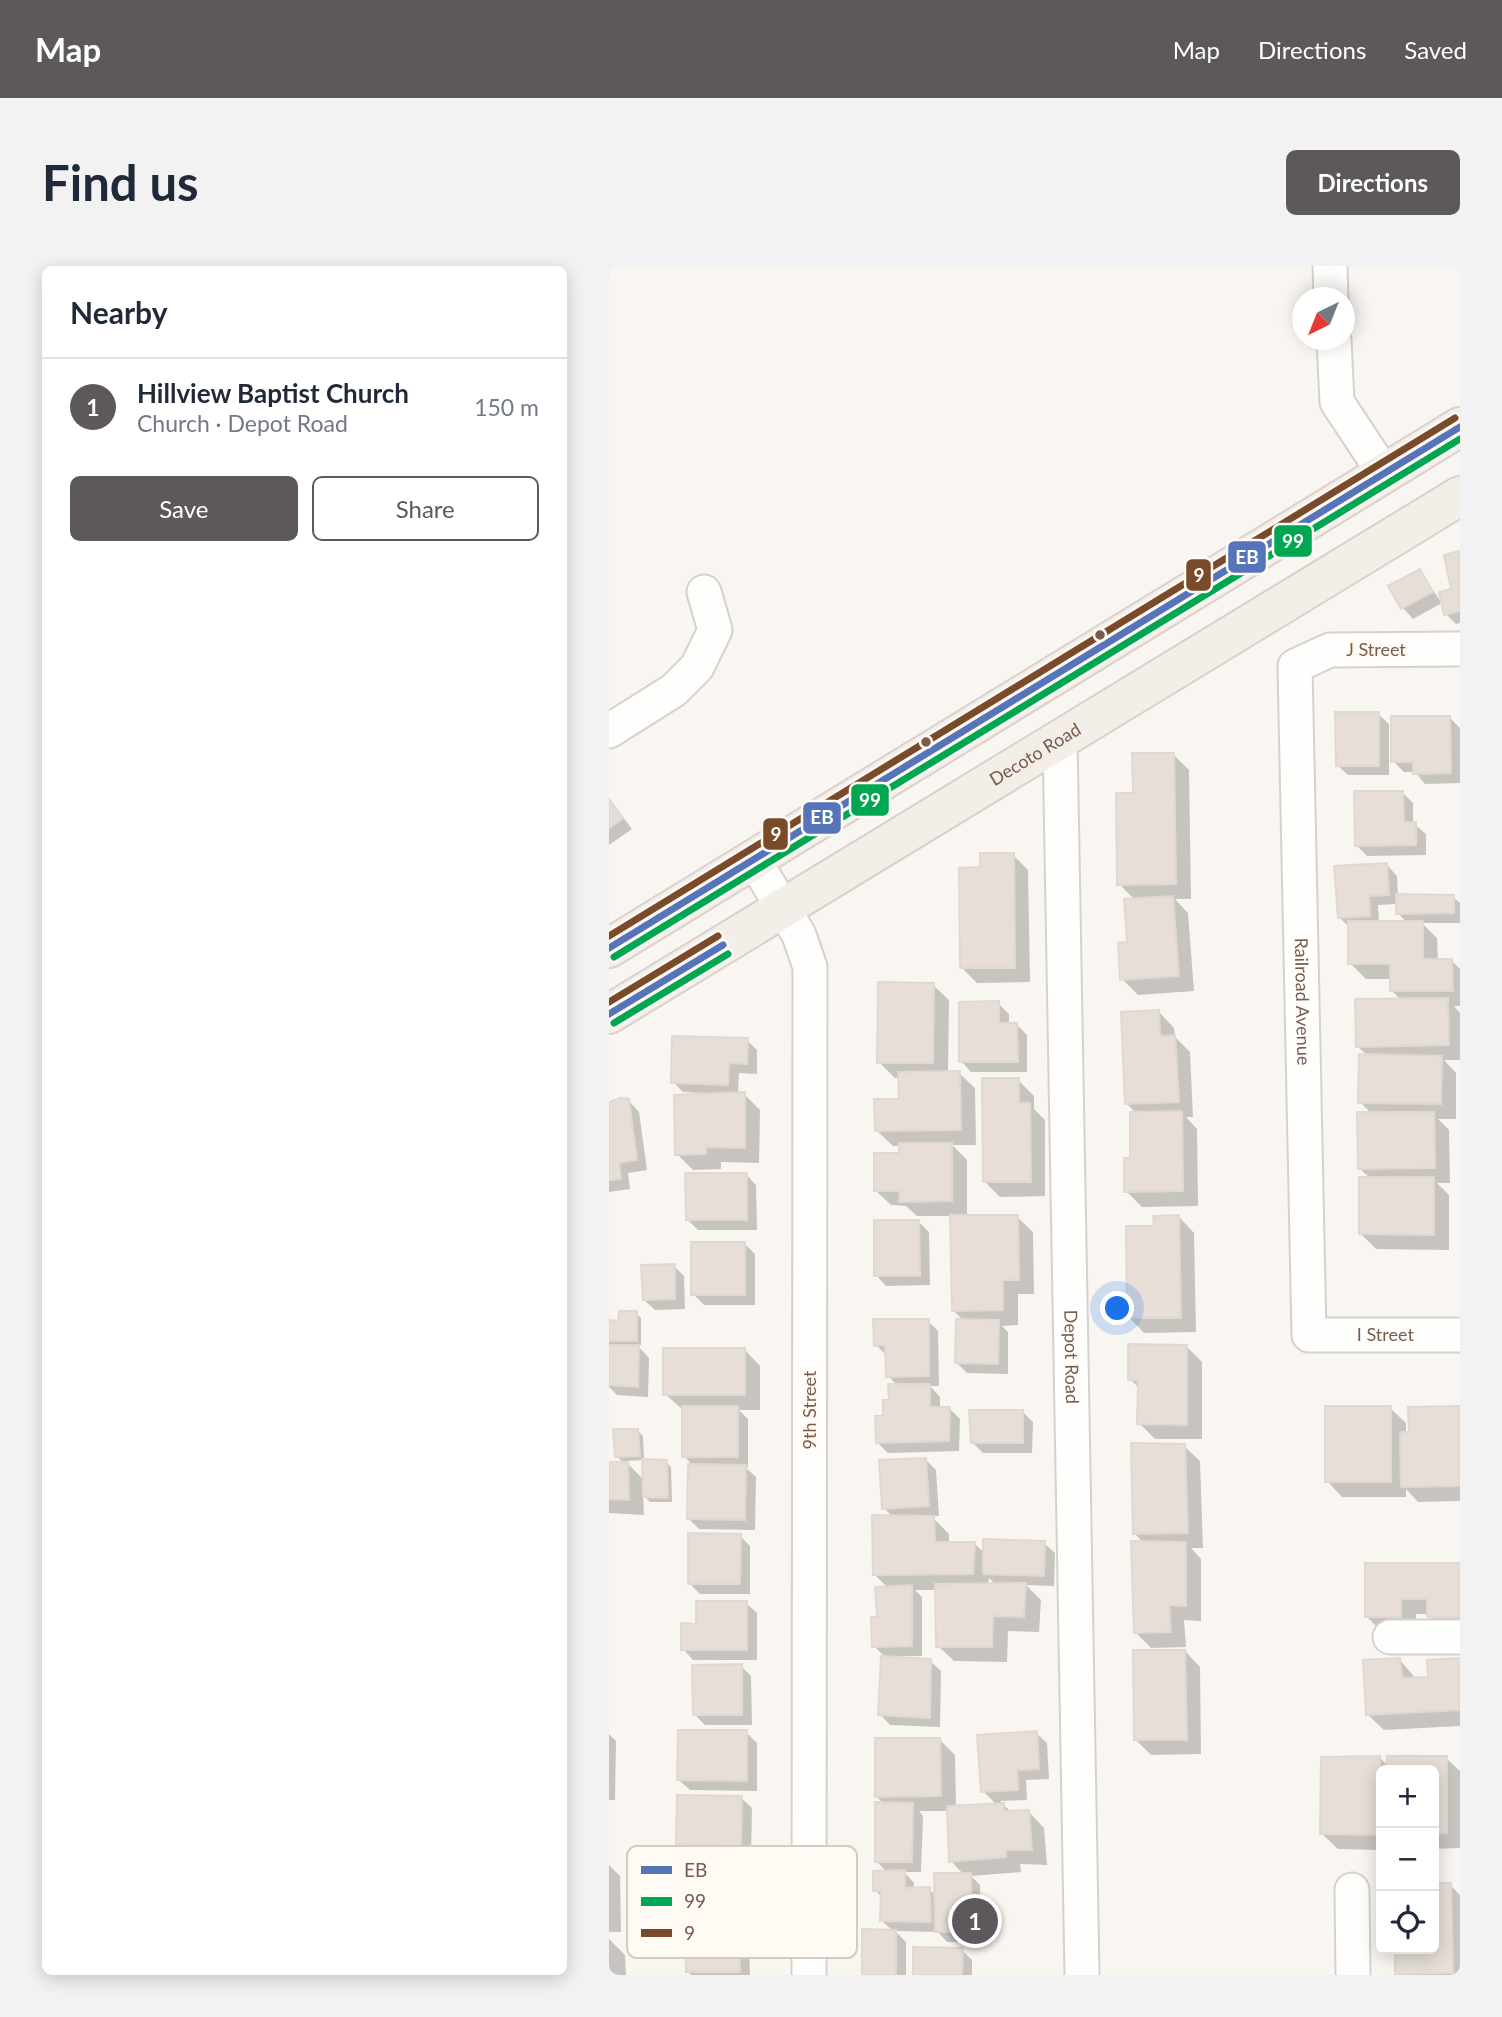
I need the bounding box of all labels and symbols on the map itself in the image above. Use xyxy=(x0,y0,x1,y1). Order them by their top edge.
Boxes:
north arrow xyxy=(1292,287,1355,350)
line badge: 99 xyxy=(1273,524,1313,558)
text: 99 xyxy=(1282,529,1304,552)
line badge: EB xyxy=(1227,540,1267,574)
text: EB xyxy=(1235,545,1259,568)
line badge: 9 xyxy=(1185,558,1212,592)
text: 9 xyxy=(1193,563,1205,586)
unlabelled marker xyxy=(1093,628,1107,642)
street label: J Street xyxy=(1346,638,1406,660)
street label: Decoto Road xyxy=(985,718,1084,790)
unlabelled marker xyxy=(919,735,933,749)
line badge: 99 xyxy=(850,783,890,817)
text: 99 xyxy=(859,788,881,811)
line badge: EB xyxy=(802,801,842,835)
text: EB xyxy=(810,805,834,828)
line badge: 9 xyxy=(762,817,789,851)
text: 9 xyxy=(770,822,782,845)
street label: Railroad Avenue xyxy=(1291,937,1315,1066)
your location xyxy=(1100,1291,1134,1325)
street label: Depot Road xyxy=(1060,1310,1084,1404)
street label: I Street xyxy=(1357,1323,1414,1345)
street label: 9th Street xyxy=(798,1370,820,1449)
legend xyxy=(627,1846,857,1958)
text: EB xyxy=(684,1858,707,1881)
text: 99 xyxy=(684,1889,706,1912)
pin: 1 xyxy=(952,1895,998,1947)
text: 9 xyxy=(684,1921,695,1944)

